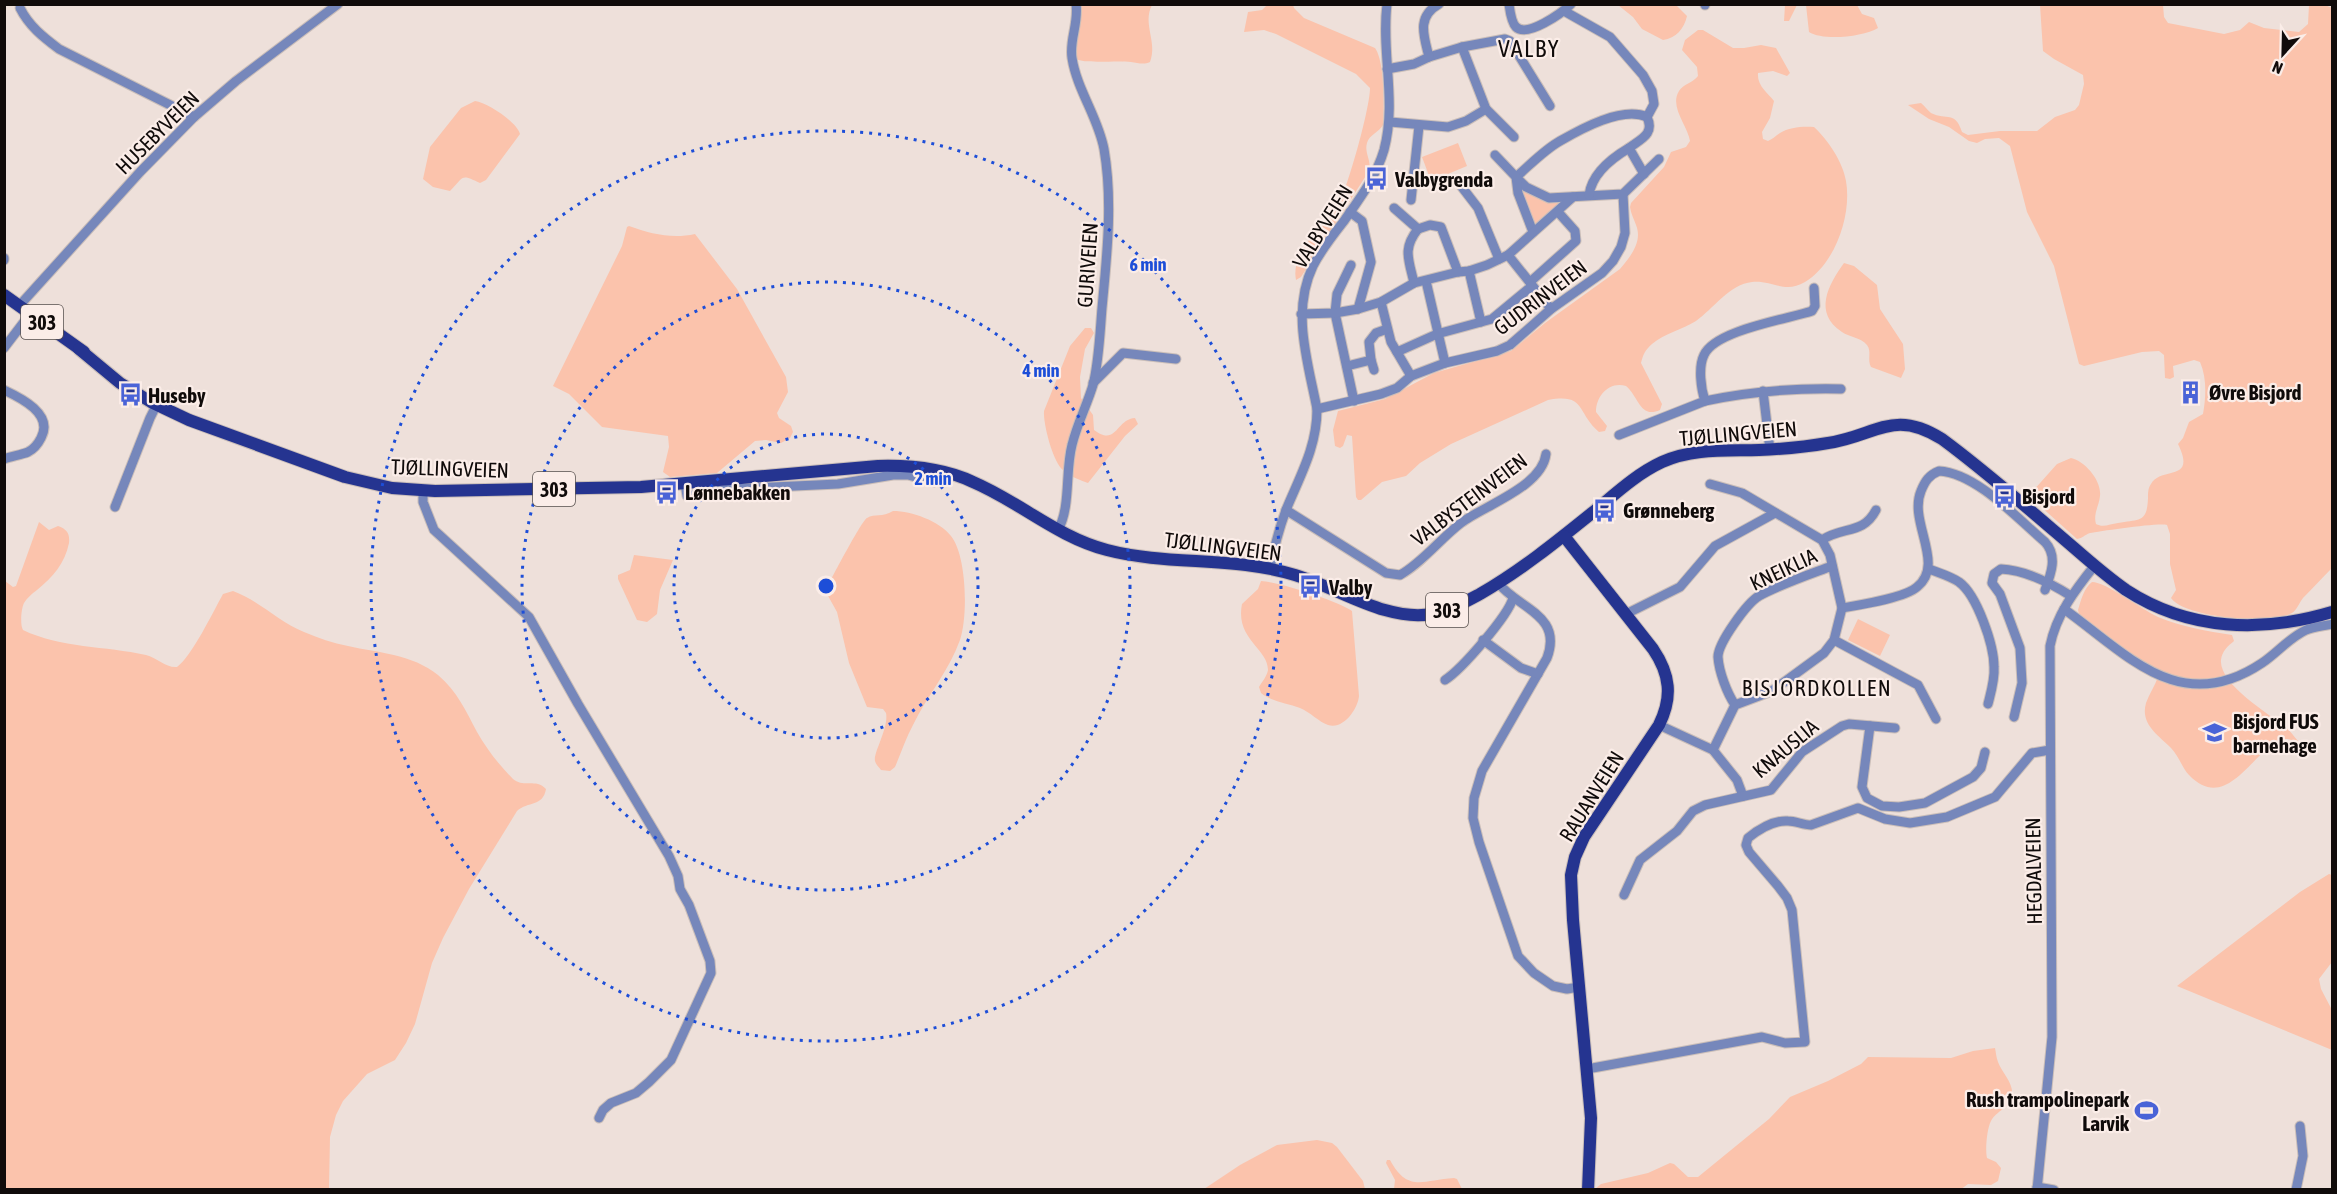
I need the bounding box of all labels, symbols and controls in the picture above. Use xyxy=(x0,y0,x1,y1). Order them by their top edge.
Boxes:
north arrow xyxy=(2253,24,2313,84)
district label: VALBY xyxy=(1498,35,1560,62)
text: N xyxy=(2270,58,2285,78)
street label: HUSEBYVEIEN xyxy=(110,85,204,179)
bus stop icon: Valbygrenda xyxy=(1364,166,1390,192)
place label: Valbygrenda xyxy=(1394,167,1493,191)
street label: VALBYVEIEN xyxy=(1287,180,1357,272)
street label: GURIVEIEN xyxy=(1072,222,1102,308)
text: 6 min xyxy=(1130,254,1167,275)
street label: GUDRINVEIEN xyxy=(1489,254,1591,340)
road number: 303 xyxy=(21,305,63,339)
text: 4 min xyxy=(1022,360,1060,381)
building icon: Øvre Bisjord xyxy=(2178,379,2204,405)
place label: Øvre Bisjord xyxy=(2209,380,2302,404)
bus stop icon: Huseby xyxy=(117,382,143,408)
place label: Huseby xyxy=(148,383,206,407)
street label: TJØLLINGVEIEN xyxy=(1678,416,1798,450)
street label: VALBYSTEINVEIEN xyxy=(1407,448,1531,550)
street label: TJØLLINGVEIEN xyxy=(391,454,509,482)
text: 2 min xyxy=(915,468,952,489)
road number: 303 xyxy=(533,472,575,506)
bus stop icon: Lønnebakken xyxy=(654,479,680,505)
place label: Lønnebakken xyxy=(685,480,790,504)
bus stop icon: Bisjord xyxy=(1991,483,2017,509)
place label: Bisjord xyxy=(2022,484,2075,508)
bus stop icon: Grønneberg xyxy=(1592,497,1618,523)
place label: Grønneberg xyxy=(1623,498,1715,522)
street label: TJØLLINGVEIEN xyxy=(1163,527,1283,565)
street label: KNEIKLIA xyxy=(1746,543,1821,595)
bus stop icon: Valby xyxy=(1298,574,1324,600)
place label: Valby xyxy=(1328,575,1373,599)
centre of rings xyxy=(816,576,836,596)
road number: 303 xyxy=(1426,593,1468,627)
district label: BISJORDKOLLEN xyxy=(1742,675,1892,701)
place label: Bisjord FUS barnehage xyxy=(2233,709,2319,757)
street label: KNAUSLIA xyxy=(1747,713,1823,782)
school or university icon: Bisjord FUS barnehage xyxy=(2202,720,2228,746)
street label: RAUANVEIEN xyxy=(1554,746,1628,846)
street label: HEGDALVEIEN xyxy=(2020,817,2046,925)
place label: Rush trampolinepark Larvik xyxy=(1966,1087,2130,1135)
sports icon: Rush trampolinepark Larvik xyxy=(2134,1098,2160,1124)

